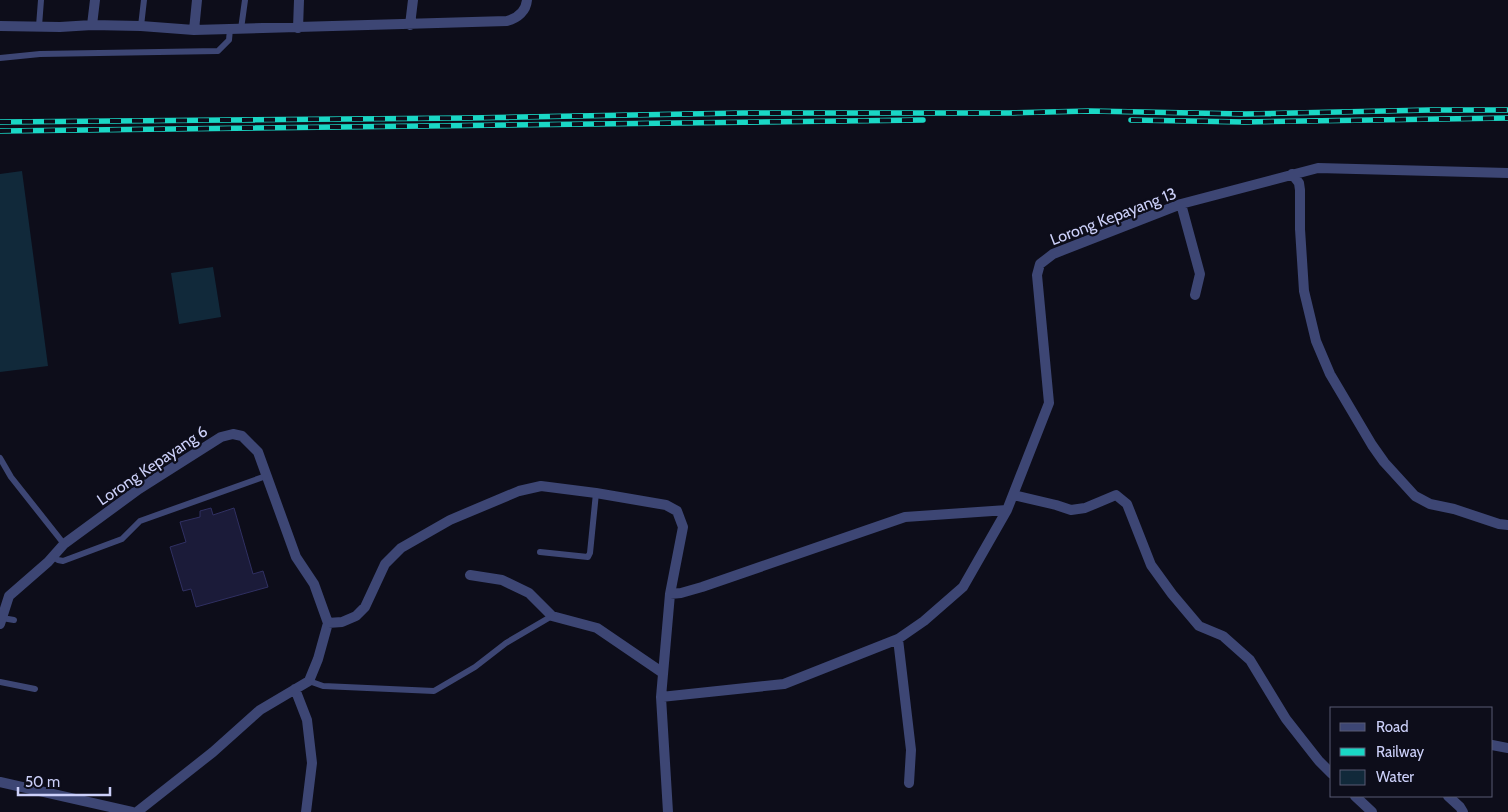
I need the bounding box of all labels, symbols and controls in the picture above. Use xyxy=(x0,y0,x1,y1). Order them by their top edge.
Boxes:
street label: Lorong Kepayang 13 xyxy=(1047,184,1179,249)
street label: Lorong Kepayang 6 xyxy=(93,421,211,509)
legend xyxy=(1330,707,1493,797)
text: Road xyxy=(1376,718,1409,736)
text: Railway xyxy=(1376,743,1425,761)
scale bar xyxy=(18,764,110,796)
text: Water xyxy=(1376,768,1414,786)
text: 50 m xyxy=(25,773,60,791)

